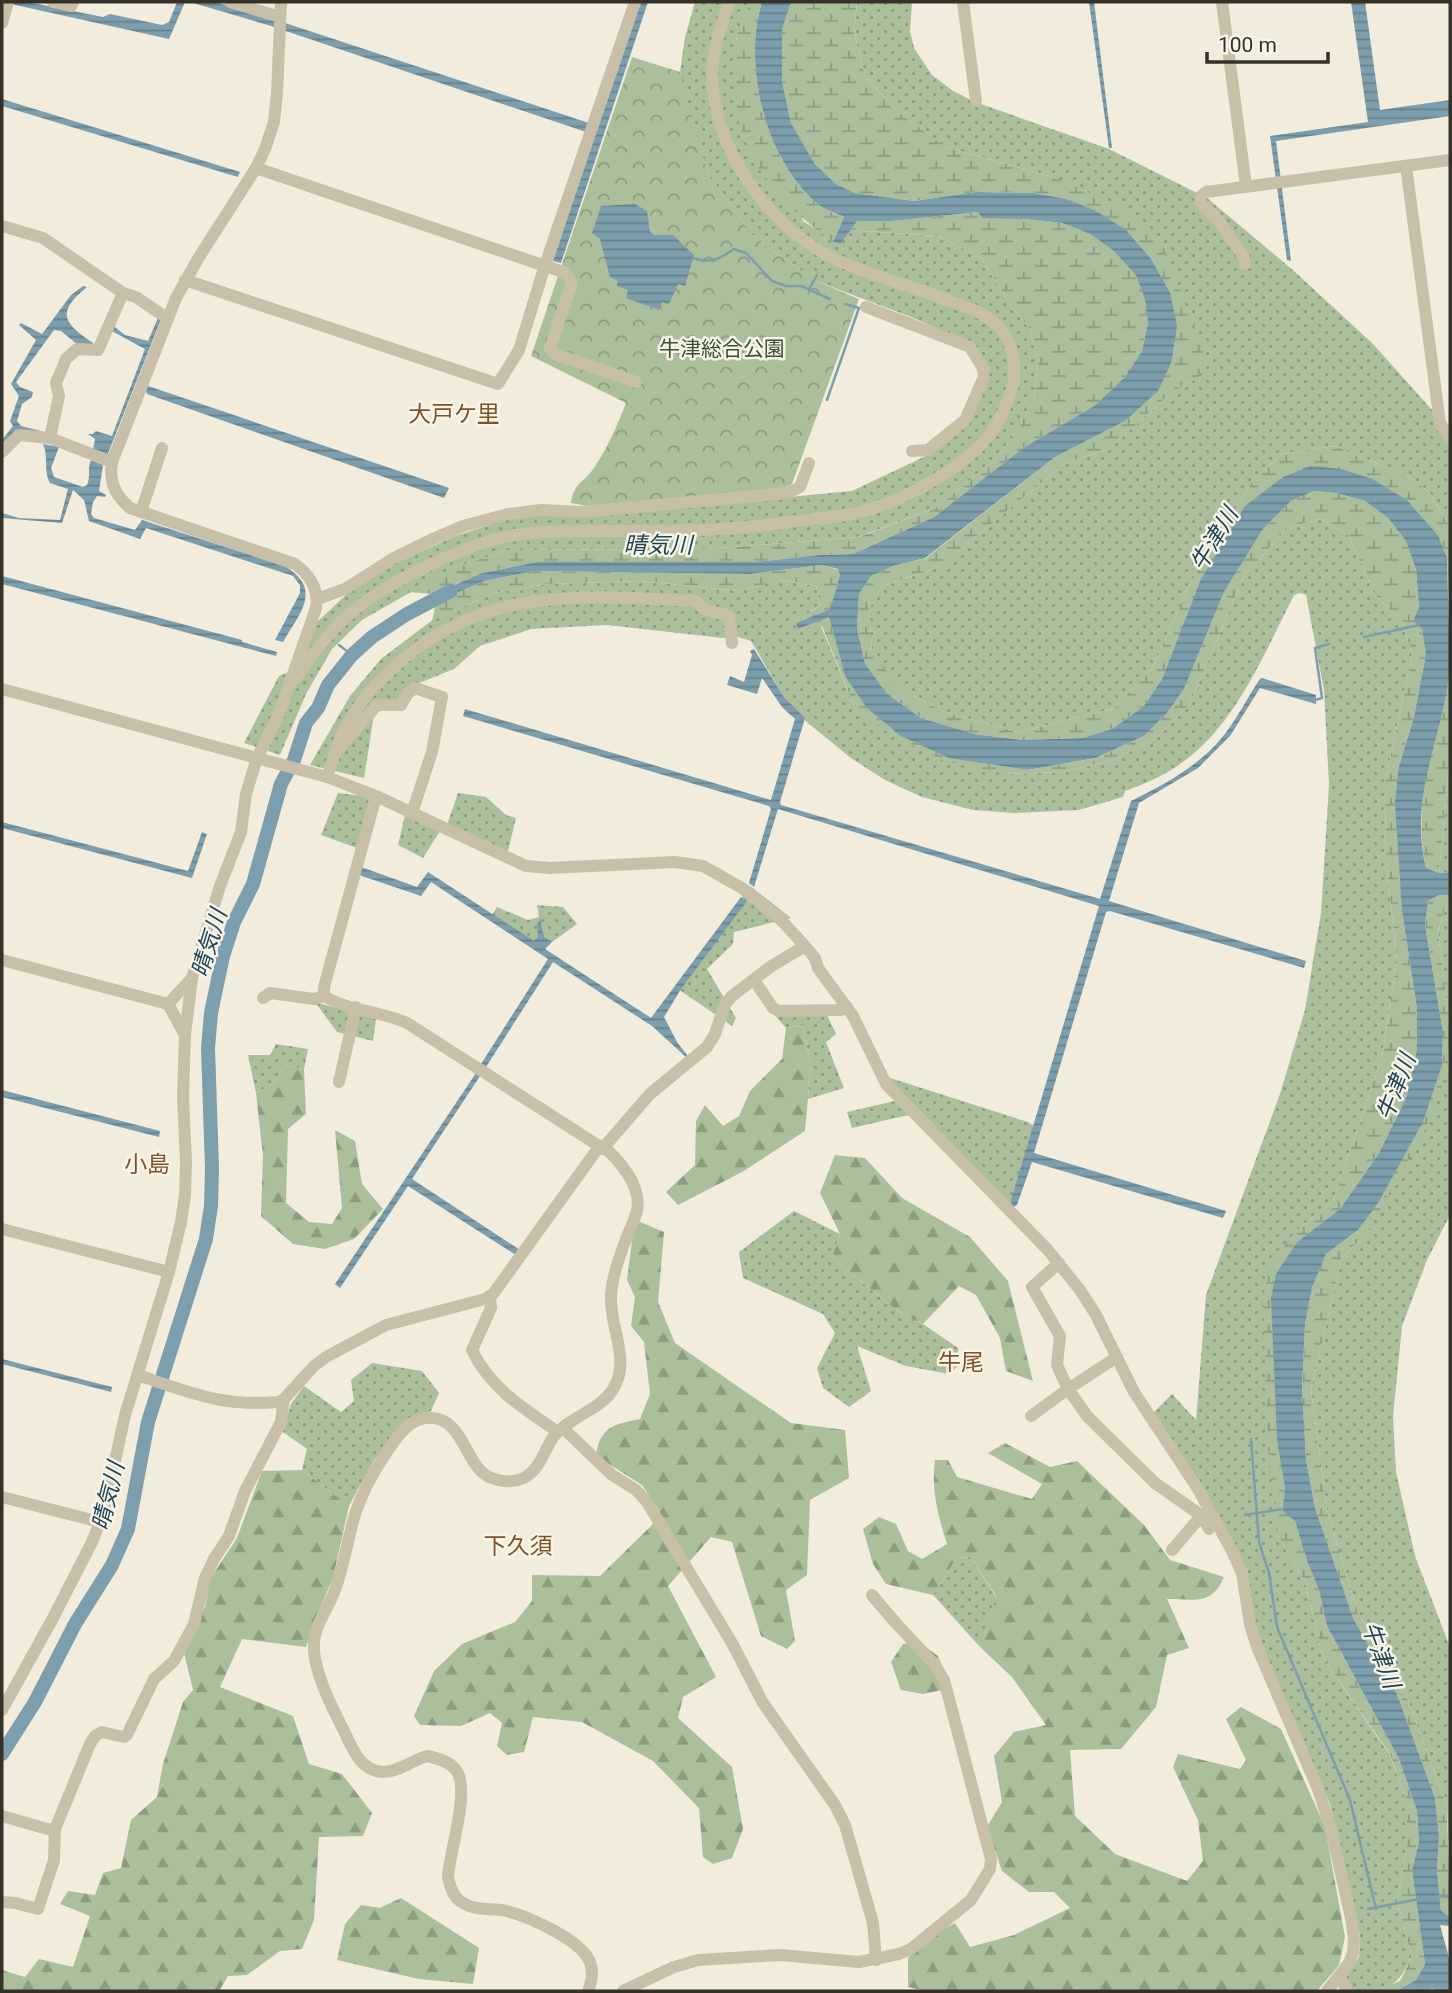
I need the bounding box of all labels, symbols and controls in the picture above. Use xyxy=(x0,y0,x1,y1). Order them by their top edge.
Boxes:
scale bar xyxy=(1207,21,1328,65)
text: 100 m xyxy=(1218,33,1277,57)
park label: 牛津総合公園 xyxy=(659,337,785,361)
district label: 大戸ケ里 xyxy=(408,401,500,428)
water label: 牛津川 xyxy=(1185,500,1245,576)
water label: 晴気川 xyxy=(624,532,696,559)
water label: 晴気川 xyxy=(186,903,233,980)
water label: 牛津川 xyxy=(1371,1047,1423,1124)
district label: 小島 xyxy=(124,1151,170,1178)
district label: 牛尾 xyxy=(938,1349,984,1376)
water label: 晴気川 xyxy=(87,1456,131,1533)
district label: 下久須 xyxy=(484,1533,553,1560)
water label: 牛津川 xyxy=(1356,1618,1406,1695)

